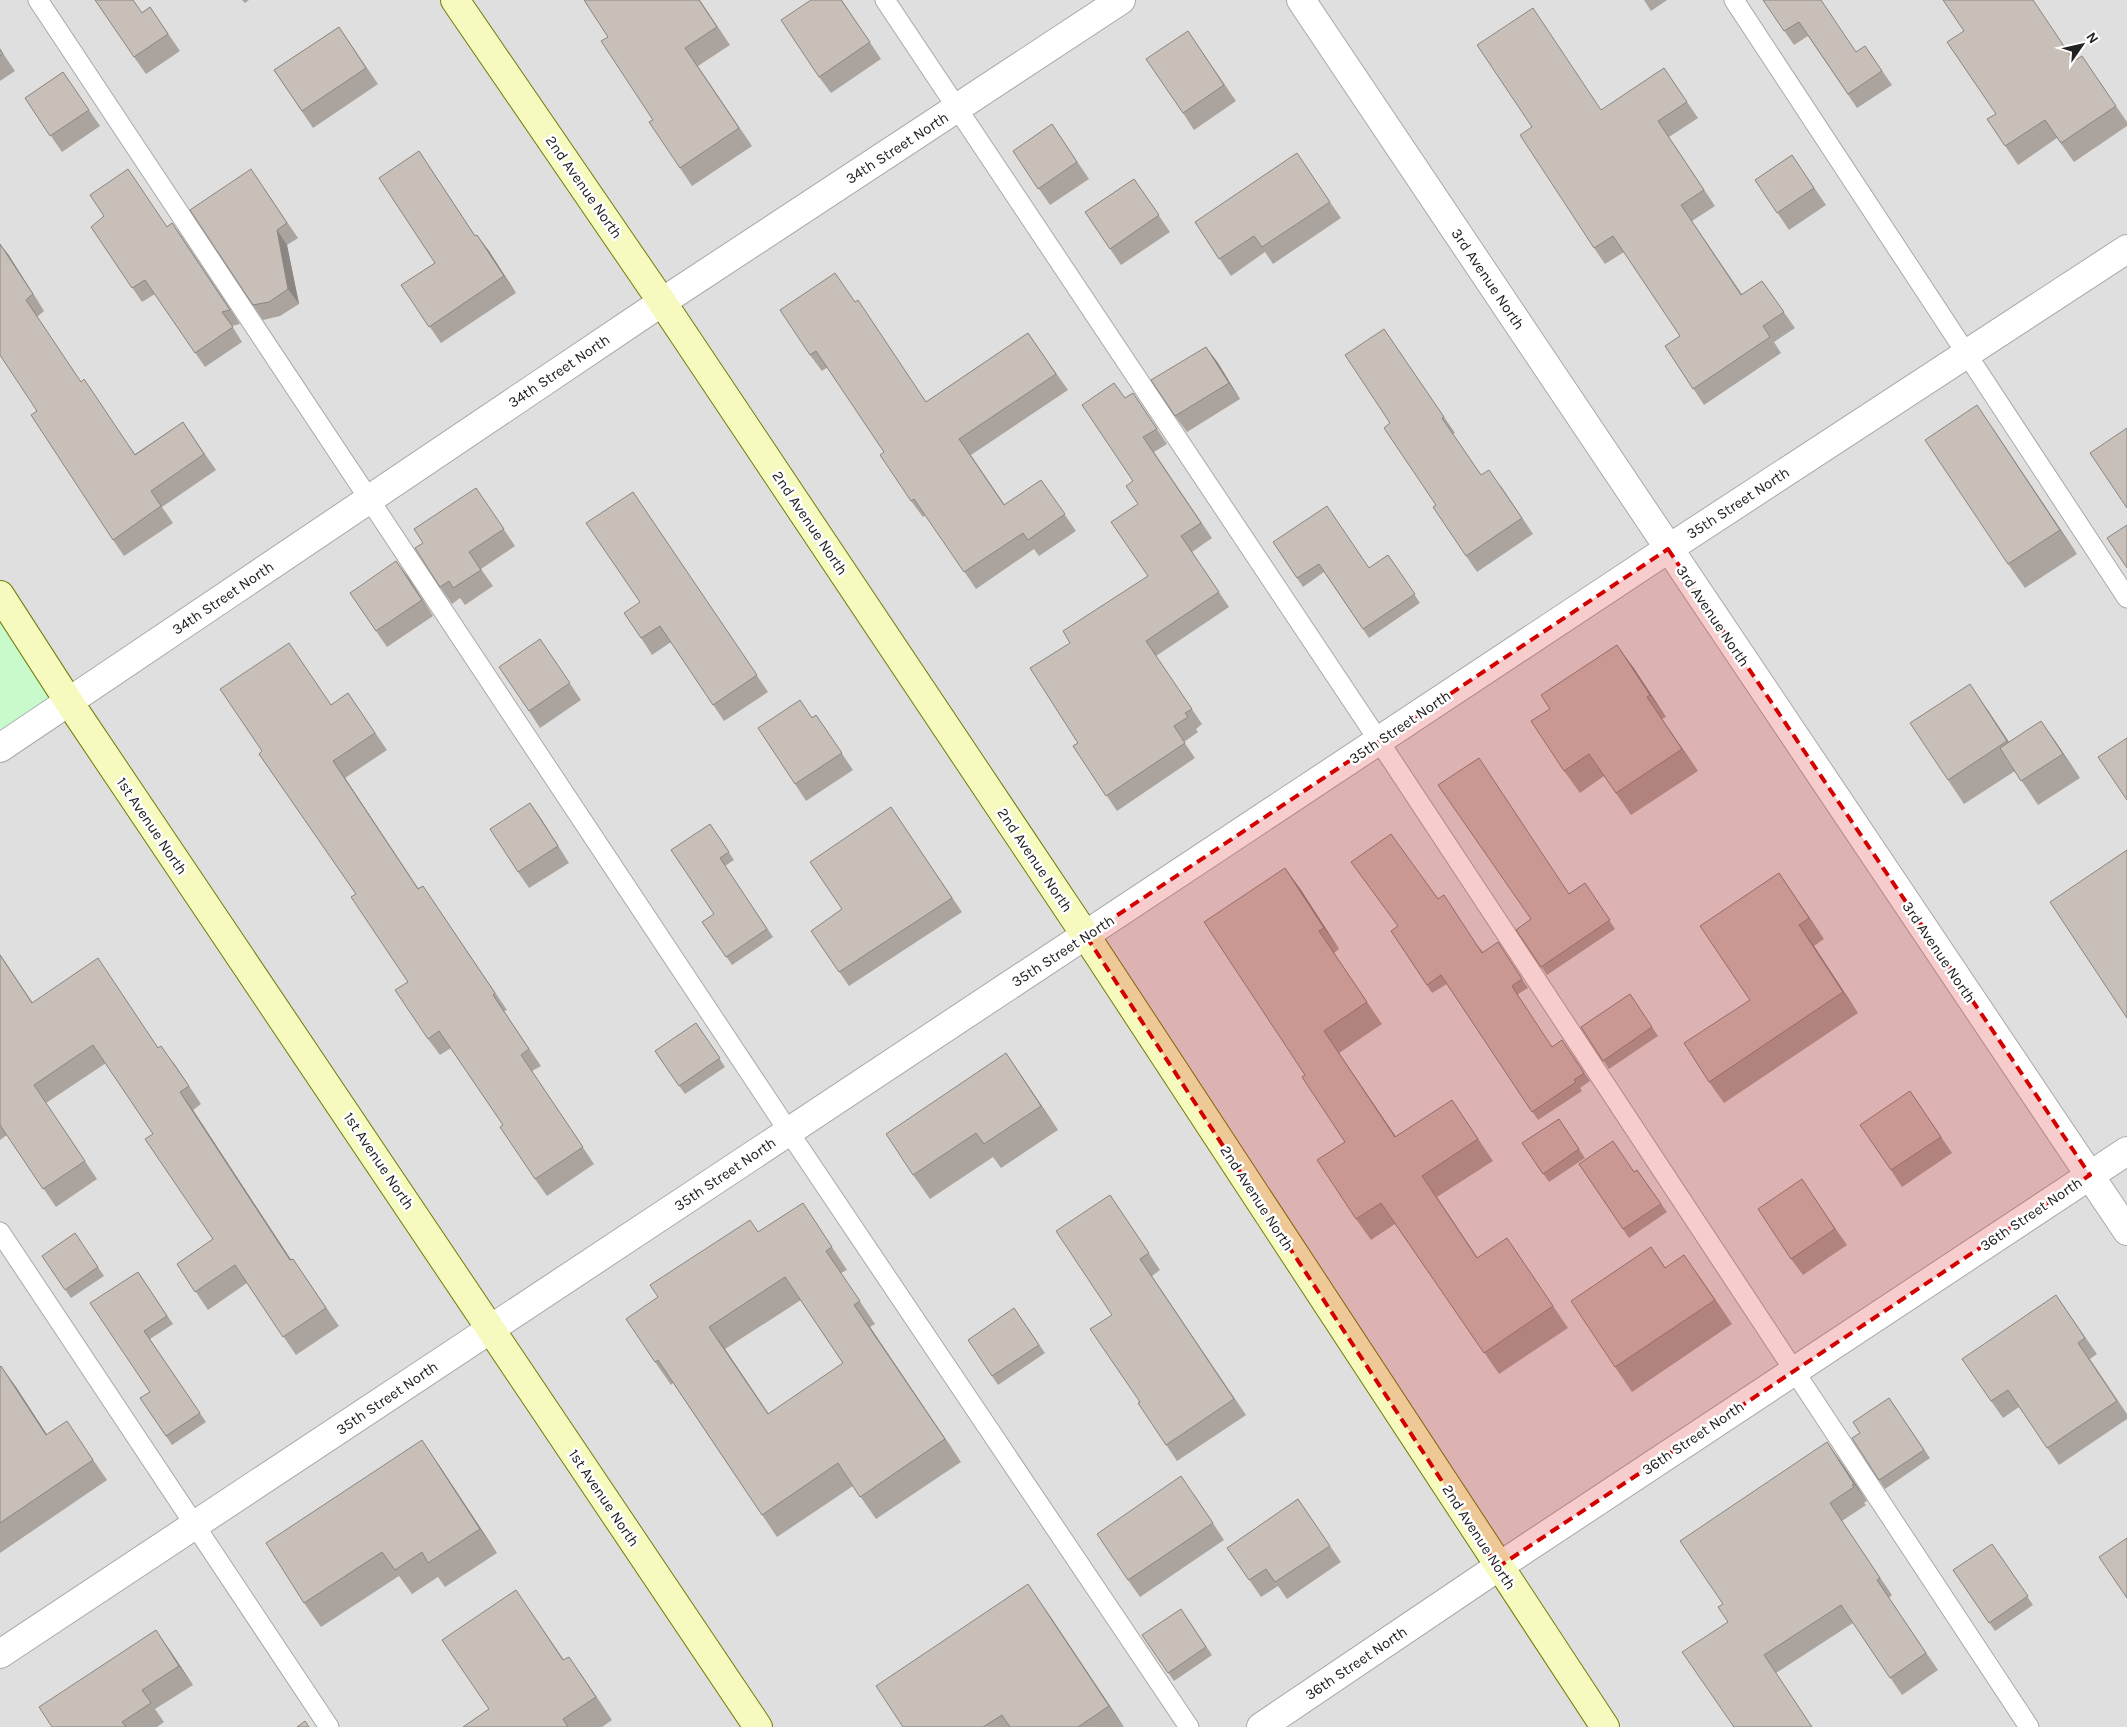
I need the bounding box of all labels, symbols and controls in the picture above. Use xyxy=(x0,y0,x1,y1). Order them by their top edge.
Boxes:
north arrow xyxy=(2057,20,2107,70)
text: N xyxy=(2083,29,2102,47)
street label: 34th Street North xyxy=(842,108,952,188)
street label: 2nd Avenue North xyxy=(542,132,626,242)
street label: 3rd Avenue North xyxy=(1447,225,1529,333)
street label: 34th Street North xyxy=(505,330,613,412)
street label: 35th Street North xyxy=(1683,463,1793,543)
street label: 2nd Avenue North xyxy=(769,468,851,578)
street label: 34th Street North xyxy=(169,557,277,639)
street label: 3rd Avenue North xyxy=(1672,562,1754,670)
street label: 35th Street North xyxy=(1346,686,1454,768)
street label: 1st Avenue North xyxy=(113,774,191,878)
street label: 2nd Avenue North xyxy=(994,805,1076,915)
street label: 3rd Avenue North xyxy=(1898,898,1980,1006)
street label: 35th Street North xyxy=(1008,911,1118,991)
street label: 1st Avenue North xyxy=(340,1109,418,1213)
street label: 35th Street North xyxy=(671,1133,779,1215)
street label: 2nd Avenue North xyxy=(1216,1142,1298,1254)
street label: 36th Street North xyxy=(1977,1173,2085,1255)
street label: 35th Street North xyxy=(333,1357,441,1439)
street label: 36th Street North xyxy=(1639,1397,1747,1479)
street label: 1st Avenue North xyxy=(565,1446,643,1550)
street label: 2nd Avenue North xyxy=(1438,1481,1520,1593)
street label: 36th Street North xyxy=(1302,1622,1410,1704)

